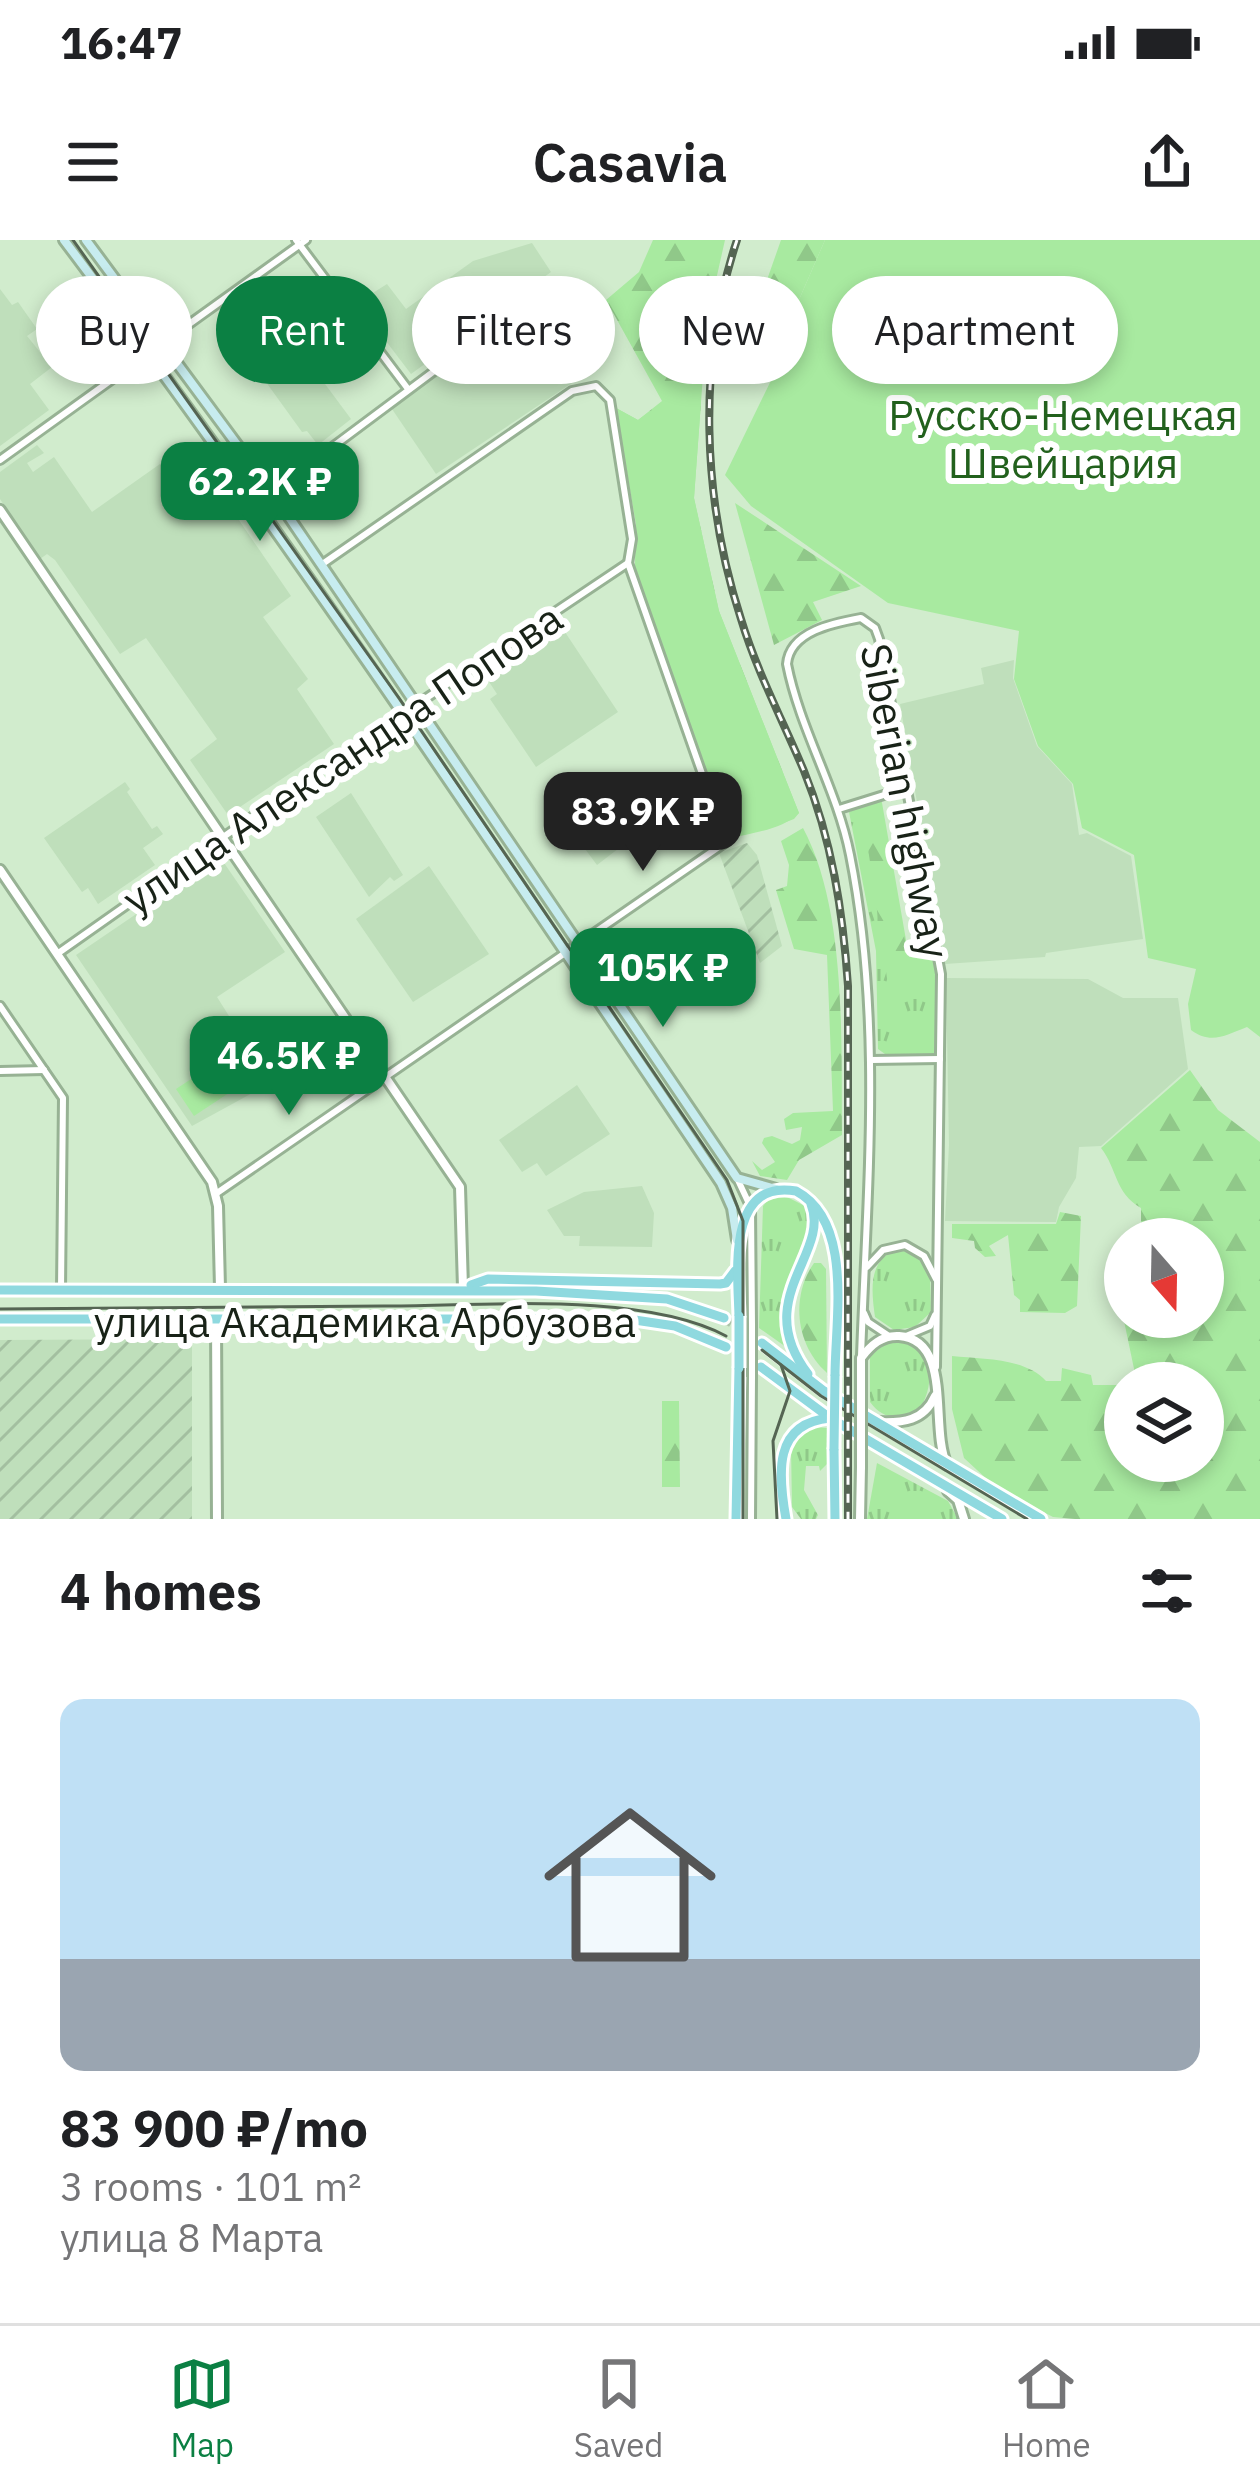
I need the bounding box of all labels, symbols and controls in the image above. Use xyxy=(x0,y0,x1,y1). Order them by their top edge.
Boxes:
text: 16:47 xyxy=(60,13,183,71)
text: Casavia xyxy=(533,127,727,197)
icon: menu xyxy=(60,129,126,195)
icon: share xyxy=(1134,129,1200,195)
chip: Buy xyxy=(36,276,192,384)
chip: Rent xyxy=(216,276,388,384)
chip: Filters xyxy=(412,276,615,384)
chip: New xyxy=(639,276,808,384)
chip: Apartment xyxy=(832,276,1118,384)
park label: Русско-Немецкая Швейцария xyxy=(888,387,1238,490)
pin: 62.2K ₽ xyxy=(149,442,371,544)
text: 62.2K ₽ xyxy=(188,455,332,506)
street label: улица Александра Попова xyxy=(112,590,572,926)
street label: Siberian highway xyxy=(849,639,963,963)
pin: 83.9K ₽ xyxy=(532,772,754,874)
text: 83.9K ₽ xyxy=(571,785,715,836)
pin: 105K ₽ xyxy=(565,928,761,1030)
text: 105K ₽ xyxy=(597,941,729,992)
pin: 46.5K ₽ xyxy=(178,1016,400,1118)
text: 46.5K ₽ xyxy=(217,1029,361,1080)
north arrow xyxy=(1104,1218,1224,1338)
map controls xyxy=(1104,1218,1224,1482)
street label: улица Академика Арбузова xyxy=(94,1294,636,1349)
button: layers xyxy=(1104,1362,1224,1482)
text: 4 homes xyxy=(60,1558,262,1624)
icon: filters xyxy=(1134,1558,1200,1624)
icon: home xyxy=(522,1777,738,1993)
text: 83 900 ₽/mo xyxy=(60,2095,368,2161)
text: 3 rooms · 101 m² xyxy=(60,2161,362,2212)
text: улица 8 Марта xyxy=(60,2212,323,2263)
tab: Map xyxy=(169,2351,235,2466)
tab: Saved xyxy=(574,2351,663,2466)
tab: Home xyxy=(1002,2351,1091,2466)

